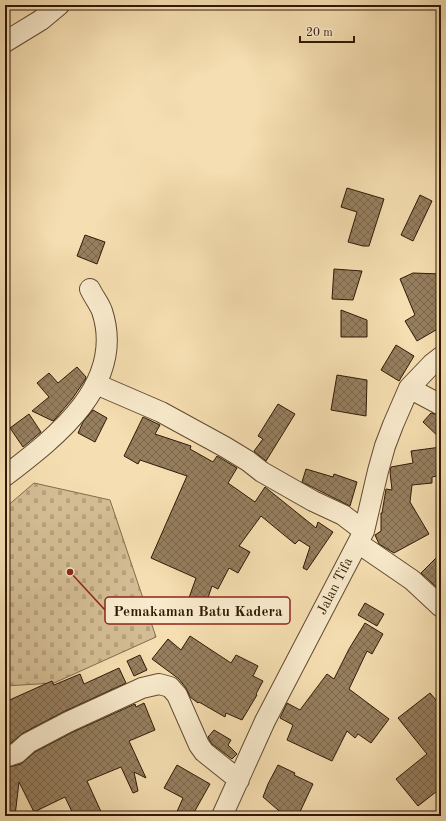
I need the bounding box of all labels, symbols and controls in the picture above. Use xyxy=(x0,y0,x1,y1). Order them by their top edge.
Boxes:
scale bar xyxy=(300,18,354,44)
text: 20 m xyxy=(306,27,333,39)
street label: Jalan Tifa xyxy=(315,555,355,617)
callout: Pemakaman Batu Kadera xyxy=(105,597,290,624)
text: Pemakaman Batu Kadera xyxy=(113,605,283,620)

